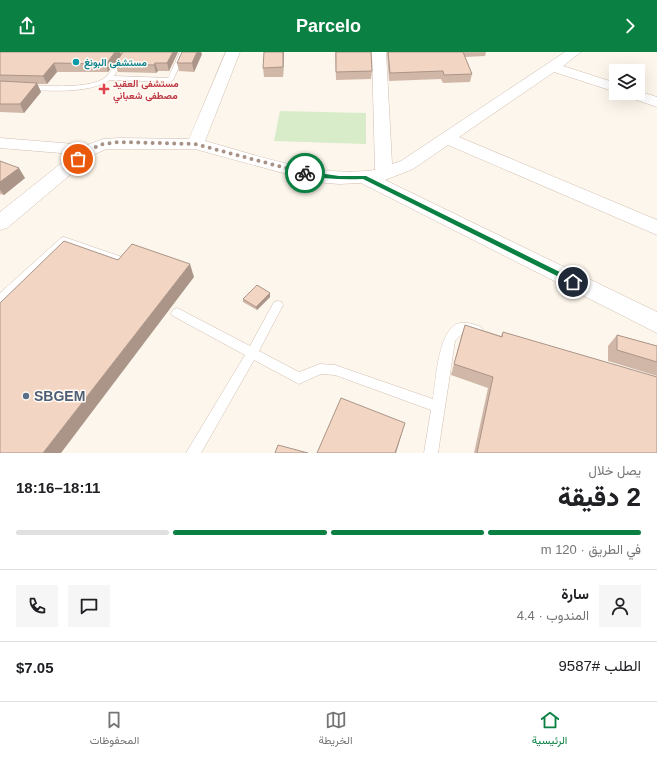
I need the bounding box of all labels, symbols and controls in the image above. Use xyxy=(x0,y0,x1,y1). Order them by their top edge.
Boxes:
icon: share xyxy=(16,15,38,37)
icon: forward xyxy=(619,15,641,37)
text: Parcelo xyxy=(296,16,361,36)
marker: مستشفى البونغ xyxy=(71,57,81,67)
place label: مستشفى البونغ xyxy=(84,57,147,70)
map controls xyxy=(609,64,645,100)
button: layers xyxy=(609,64,645,100)
place label: مستشفى العقيد مصطفى شعباني xyxy=(113,78,179,104)
marker: مستشفى العقيد مصطفى شعباني xyxy=(98,83,110,95)
pin xyxy=(61,142,95,176)
icon: bag xyxy=(67,148,89,170)
courier xyxy=(285,153,325,193)
icon: bike xyxy=(294,162,316,184)
pin xyxy=(556,265,590,299)
icon: home xyxy=(562,271,584,293)
place label: SBGEM xyxy=(34,388,85,404)
marker: SBGEM xyxy=(21,391,31,401)
text: يصل خلال xyxy=(589,463,641,478)
text: 18:11–18:16 xyxy=(16,479,100,496)
text: 2 دقيقة xyxy=(558,482,641,512)
text: في الطريق · 120 m xyxy=(541,542,641,557)
button: phone xyxy=(16,585,58,627)
button: chat xyxy=(68,585,110,627)
text: سارة xyxy=(561,585,589,602)
button: person xyxy=(599,585,641,627)
text: المندوب · 4.4 xyxy=(517,608,589,623)
text: الطلب #9587 xyxy=(558,657,641,674)
text: $7.05 xyxy=(16,659,54,676)
tab: المحفوظات xyxy=(90,709,139,750)
tab: الخريطة xyxy=(318,709,353,750)
tab: الرئيسية xyxy=(532,709,567,750)

